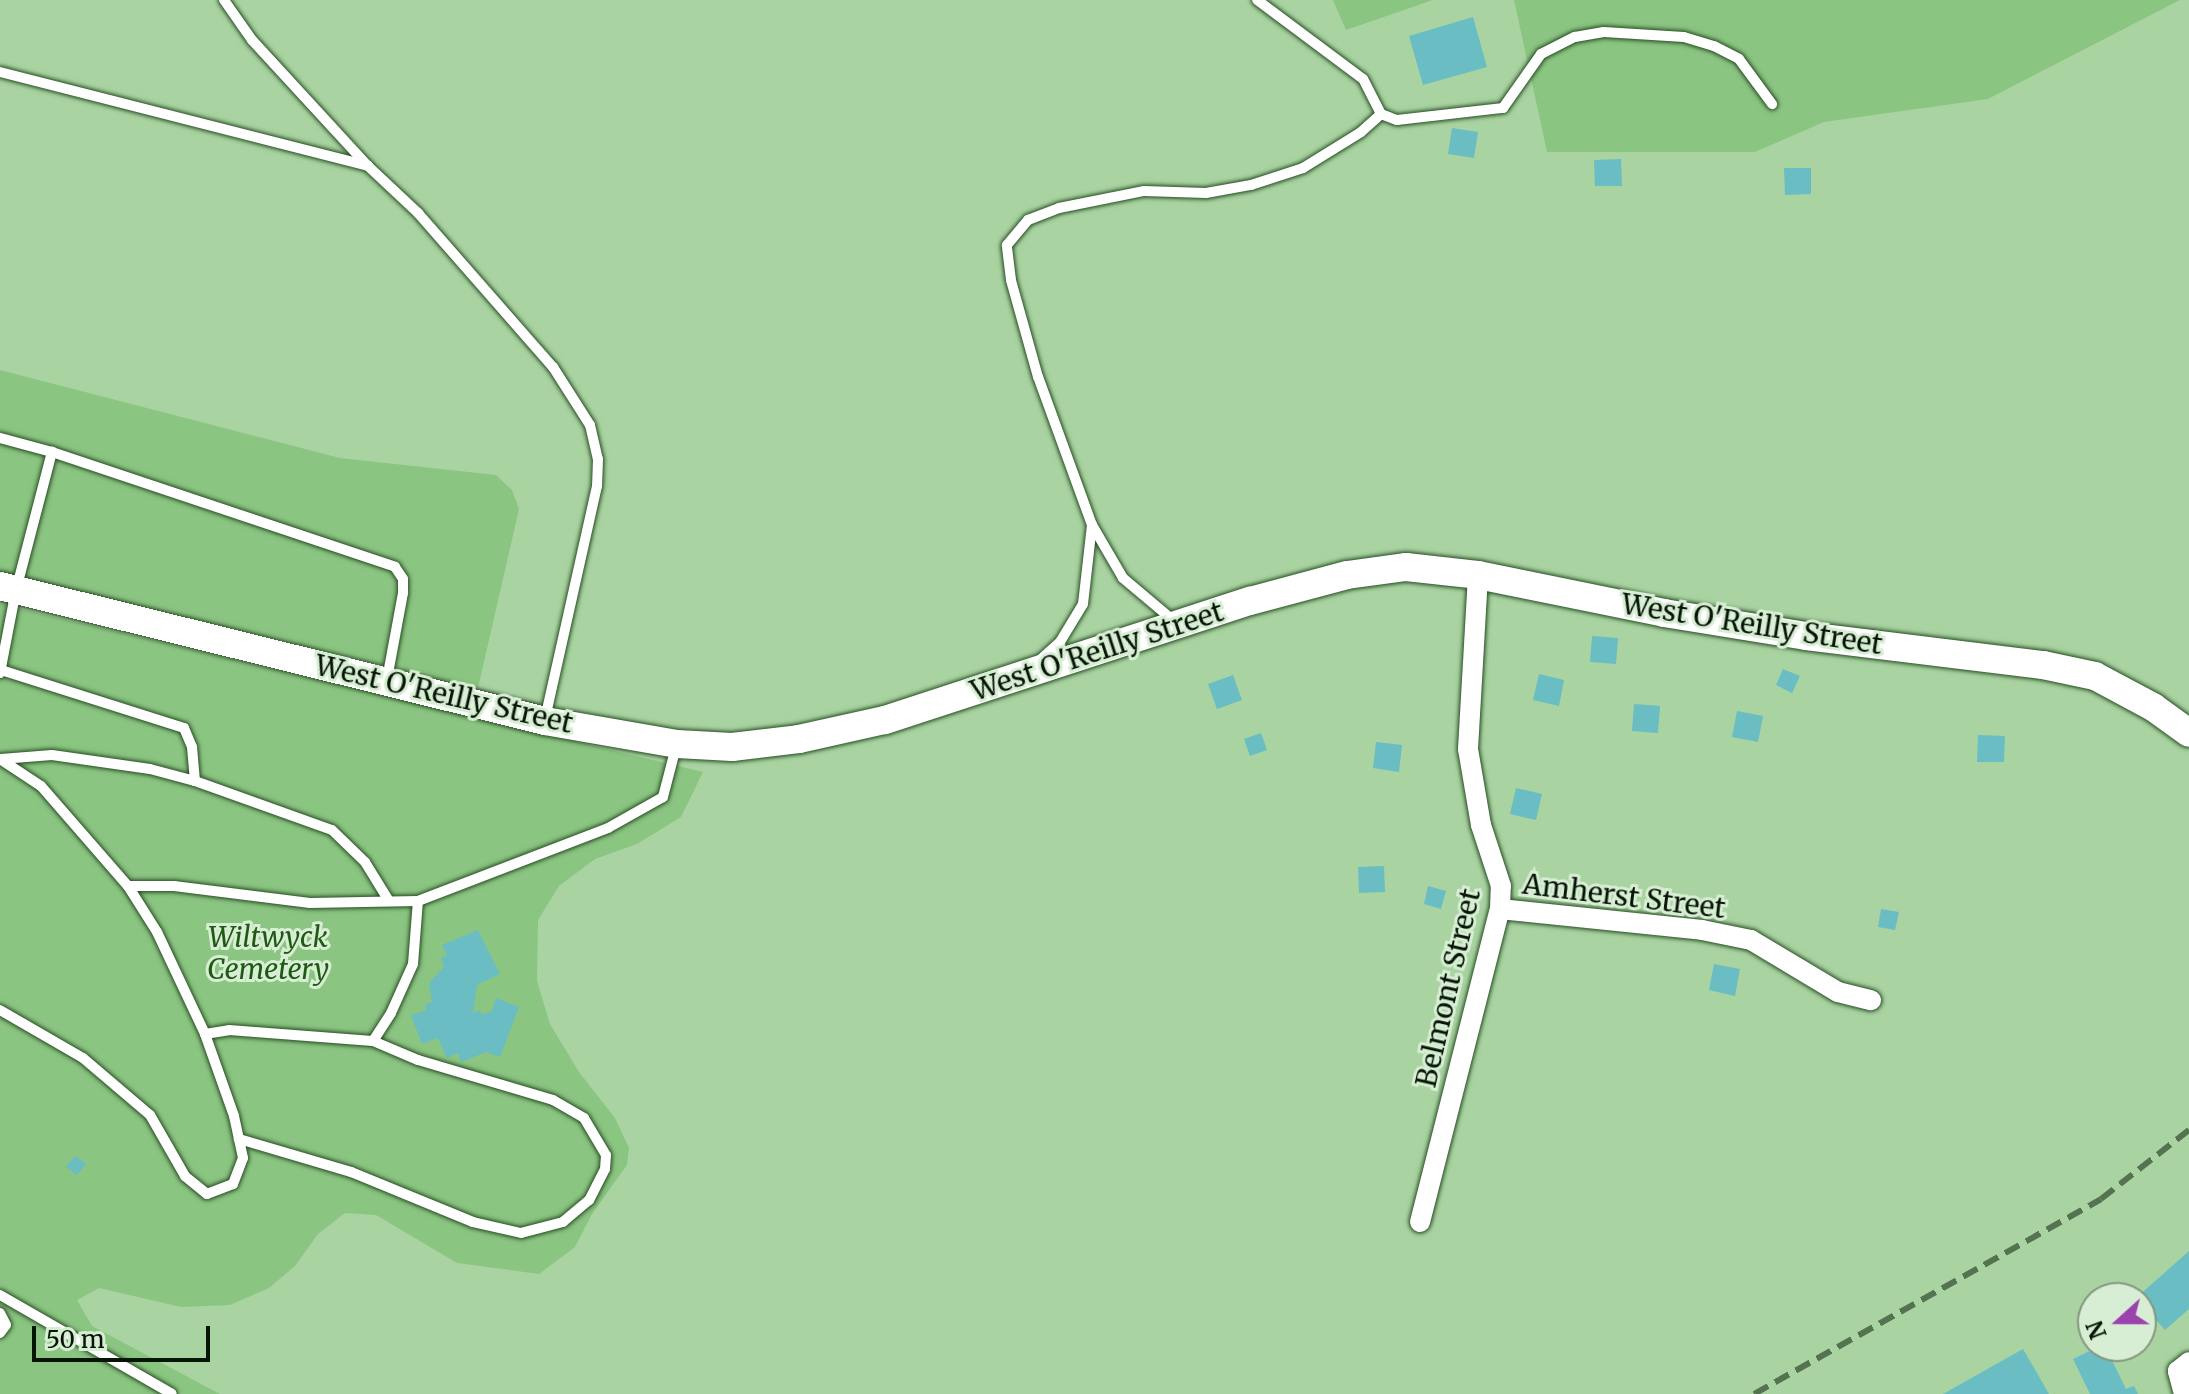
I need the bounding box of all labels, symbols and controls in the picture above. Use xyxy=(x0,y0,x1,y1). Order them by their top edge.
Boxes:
street label: West O'Reilly Street xyxy=(1619,587,1885,661)
street label: West O'Reilly Street xyxy=(966,594,1228,708)
street label: West O'Reilly Street xyxy=(312,648,576,740)
street label: Amherst Street xyxy=(1521,867,1727,925)
street label: Belmont Street xyxy=(1409,886,1487,1090)
park label: Wiltwyck Cemetery xyxy=(207,920,329,986)
north arrow xyxy=(2077,1282,2157,1362)
scale bar xyxy=(36,1310,214,1360)
text: N xyxy=(2080,1317,2113,1343)
text: 50 m xyxy=(46,1324,105,1355)

